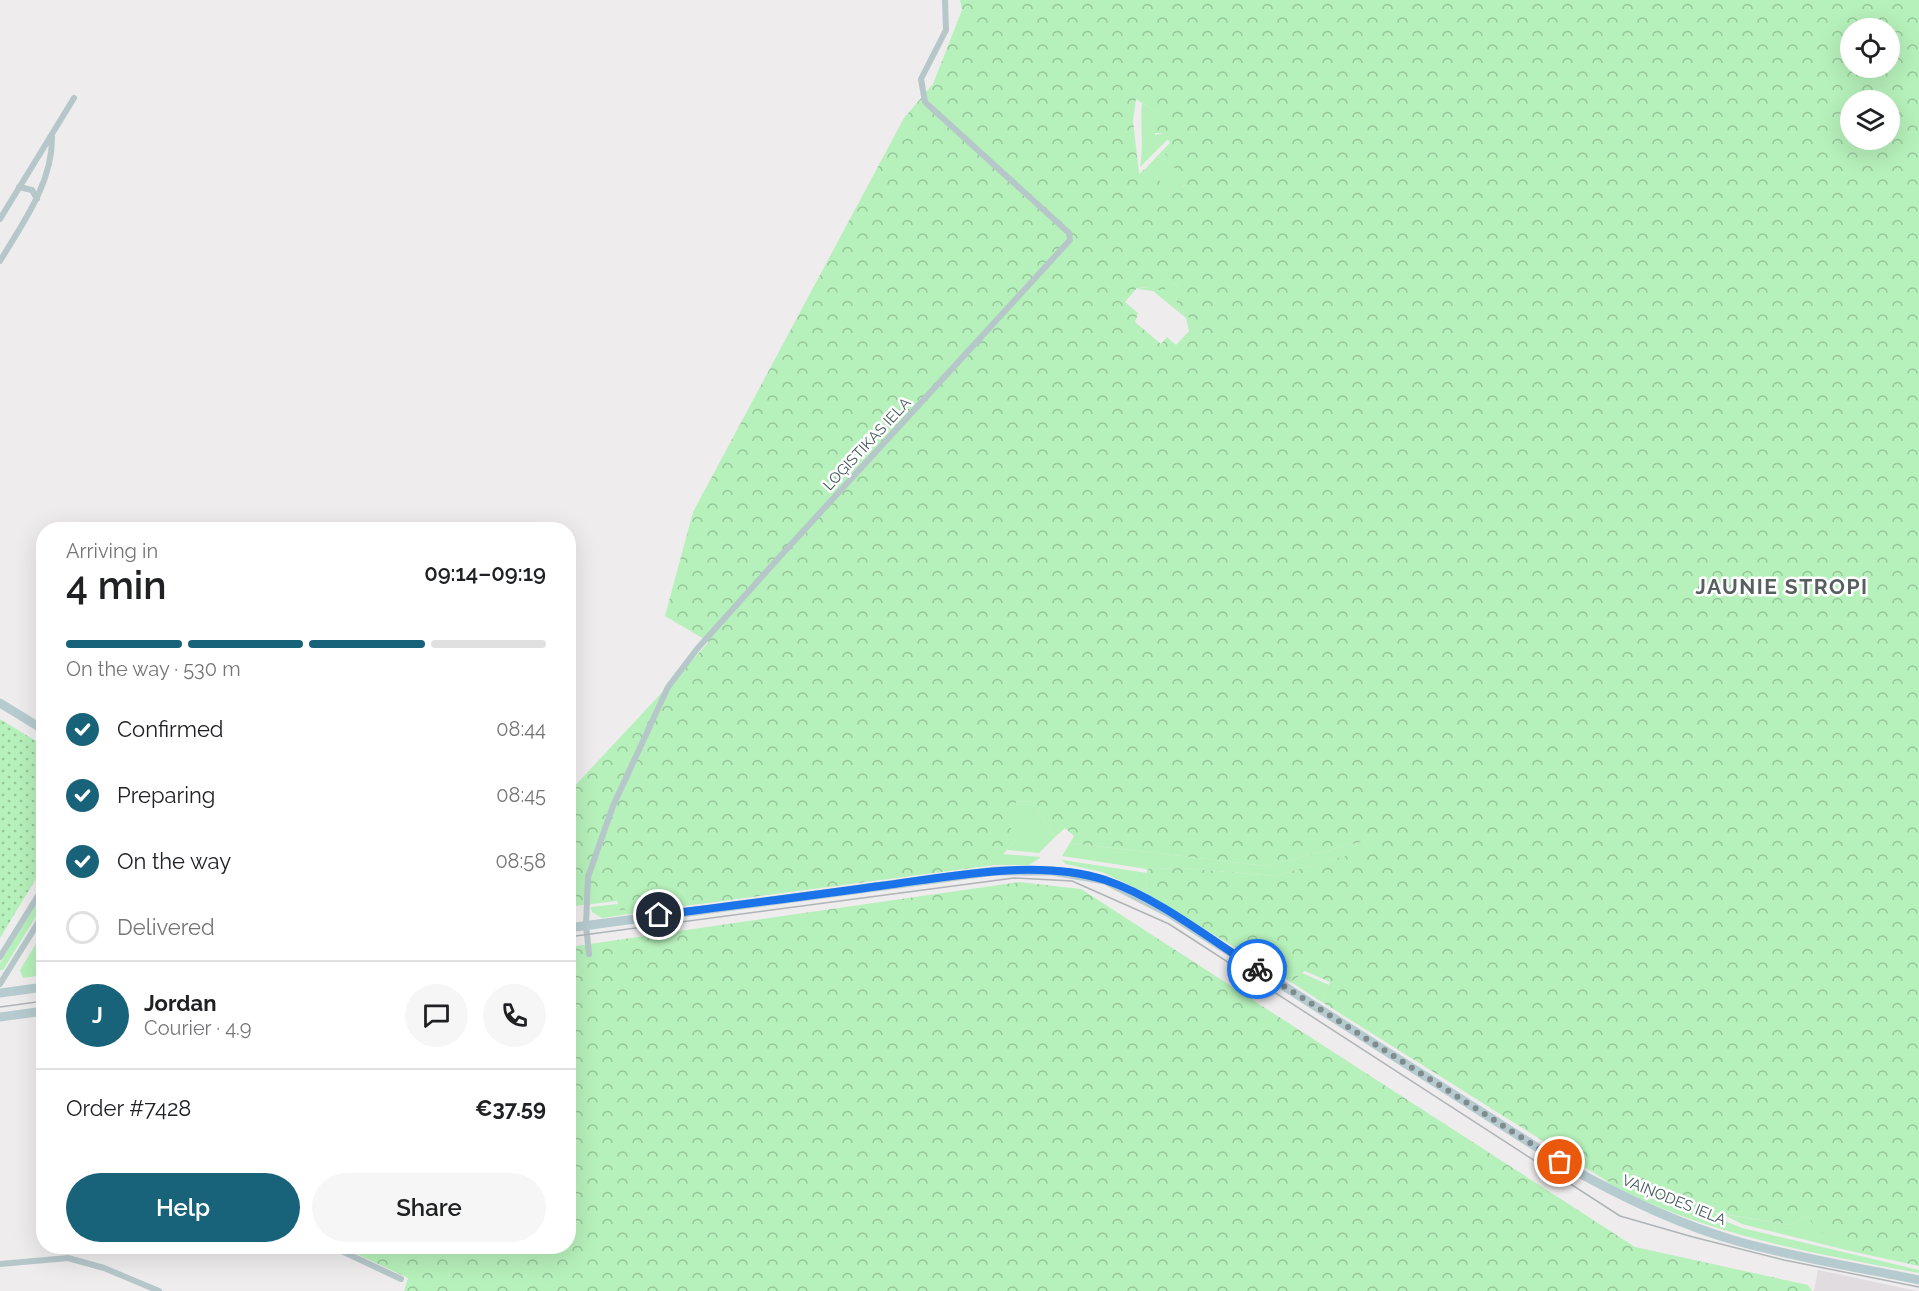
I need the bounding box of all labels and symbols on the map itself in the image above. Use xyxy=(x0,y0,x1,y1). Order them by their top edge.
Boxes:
street label: LOĢISTIKAS IELA xyxy=(819,394,915,494)
district label: JAUNIE STROPI xyxy=(1695,574,1869,599)
pin xyxy=(633,889,684,940)
courier xyxy=(1227,939,1287,999)
pin xyxy=(1534,1136,1585,1187)
street label: VAIŅODES IELA xyxy=(1619,1171,1729,1229)

